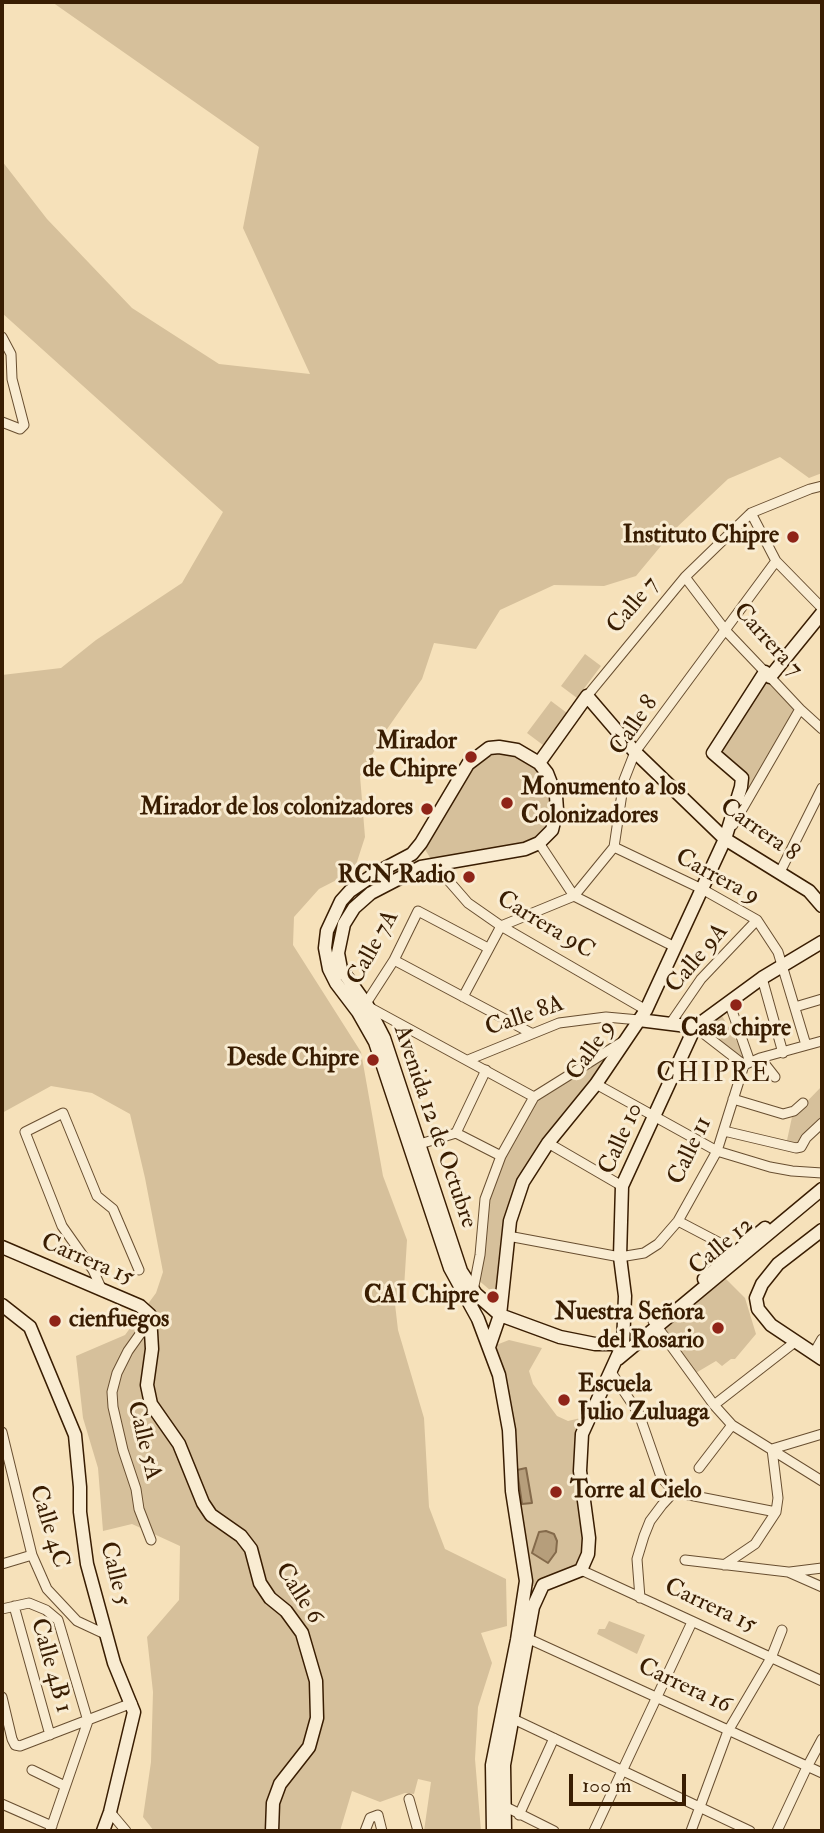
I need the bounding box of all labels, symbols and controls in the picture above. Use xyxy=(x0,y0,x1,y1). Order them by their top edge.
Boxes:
place label: Instituto Chipre xyxy=(623,523,779,551)
marker: Instituto Chipre xyxy=(785,529,801,545)
street label: Calle 7 xyxy=(602,572,666,640)
street label: Carrera 7 xyxy=(726,598,808,684)
street label: Calle 8 xyxy=(605,691,665,761)
place label: Mirador de Chipre xyxy=(363,729,457,785)
marker: Mirador de Chipre xyxy=(463,749,479,765)
place label: Monumento a los Colonizadores xyxy=(521,775,686,831)
street label: Carrera 8 xyxy=(714,793,804,869)
place label: Mirador de los colonizadores xyxy=(140,795,413,823)
marker: Monumento a los Colonizadores xyxy=(499,795,515,811)
marker: Mirador de los colonizadores xyxy=(419,801,435,817)
street label: Carrera 9 xyxy=(670,844,764,912)
place label: RCN Radio xyxy=(337,863,455,891)
marker: RCN Radio xyxy=(461,869,477,885)
street label: Carrera 9C xyxy=(491,886,599,966)
street label: Calle 7A xyxy=(342,906,406,990)
street label: Calle 9A xyxy=(661,918,735,1000)
street label: Calle 8A xyxy=(482,990,568,1044)
marker: Casa chipre xyxy=(728,997,744,1013)
street label: Calle 9 xyxy=(561,1015,623,1087)
place label: Casa chipre xyxy=(681,1016,791,1044)
street label: Avenida 12 de Octubre xyxy=(386,1022,482,1232)
place label: Desde Chipre xyxy=(227,1046,359,1074)
marker: Desde Chipre xyxy=(365,1052,381,1068)
district label: CHIPRE xyxy=(657,1059,771,1091)
street label: Calle 10 xyxy=(594,1099,650,1179)
street label: Calle 11 xyxy=(663,1112,719,1190)
street label: Calle 12 xyxy=(684,1212,760,1282)
street label: Carrera 15 xyxy=(36,1229,138,1293)
place label: CAI Chipre xyxy=(364,1283,479,1311)
marker: CAI Chipre xyxy=(485,1289,501,1305)
place label: Nuestra Señora del Rosario xyxy=(555,1300,704,1356)
place label: cienfuegos xyxy=(69,1307,169,1335)
marker: cienfuegos xyxy=(47,1313,63,1329)
marker: Nuestra Señora del Rosario xyxy=(710,1320,726,1336)
place label: Escuela Julio Zuluaga xyxy=(578,1372,709,1428)
marker: Escuela Julio Zuluaga xyxy=(556,1392,572,1408)
street label: Calle 5A xyxy=(119,1398,167,1484)
place label: Torre al Cielo xyxy=(570,1478,702,1506)
street label: Calle 4C xyxy=(22,1482,74,1572)
marker: Torre al Cielo xyxy=(548,1484,564,1500)
street label: Calle 5 xyxy=(92,1539,136,1609)
street label: Calle 6 xyxy=(268,1558,328,1630)
street label: Carrera 15 xyxy=(659,1573,761,1641)
street label: Calle 4B 1 xyxy=(23,1615,77,1717)
street label: Carrera 16 xyxy=(633,1653,735,1721)
scale bar xyxy=(572,1759,689,1803)
text: 100 m xyxy=(582,1772,632,1799)

